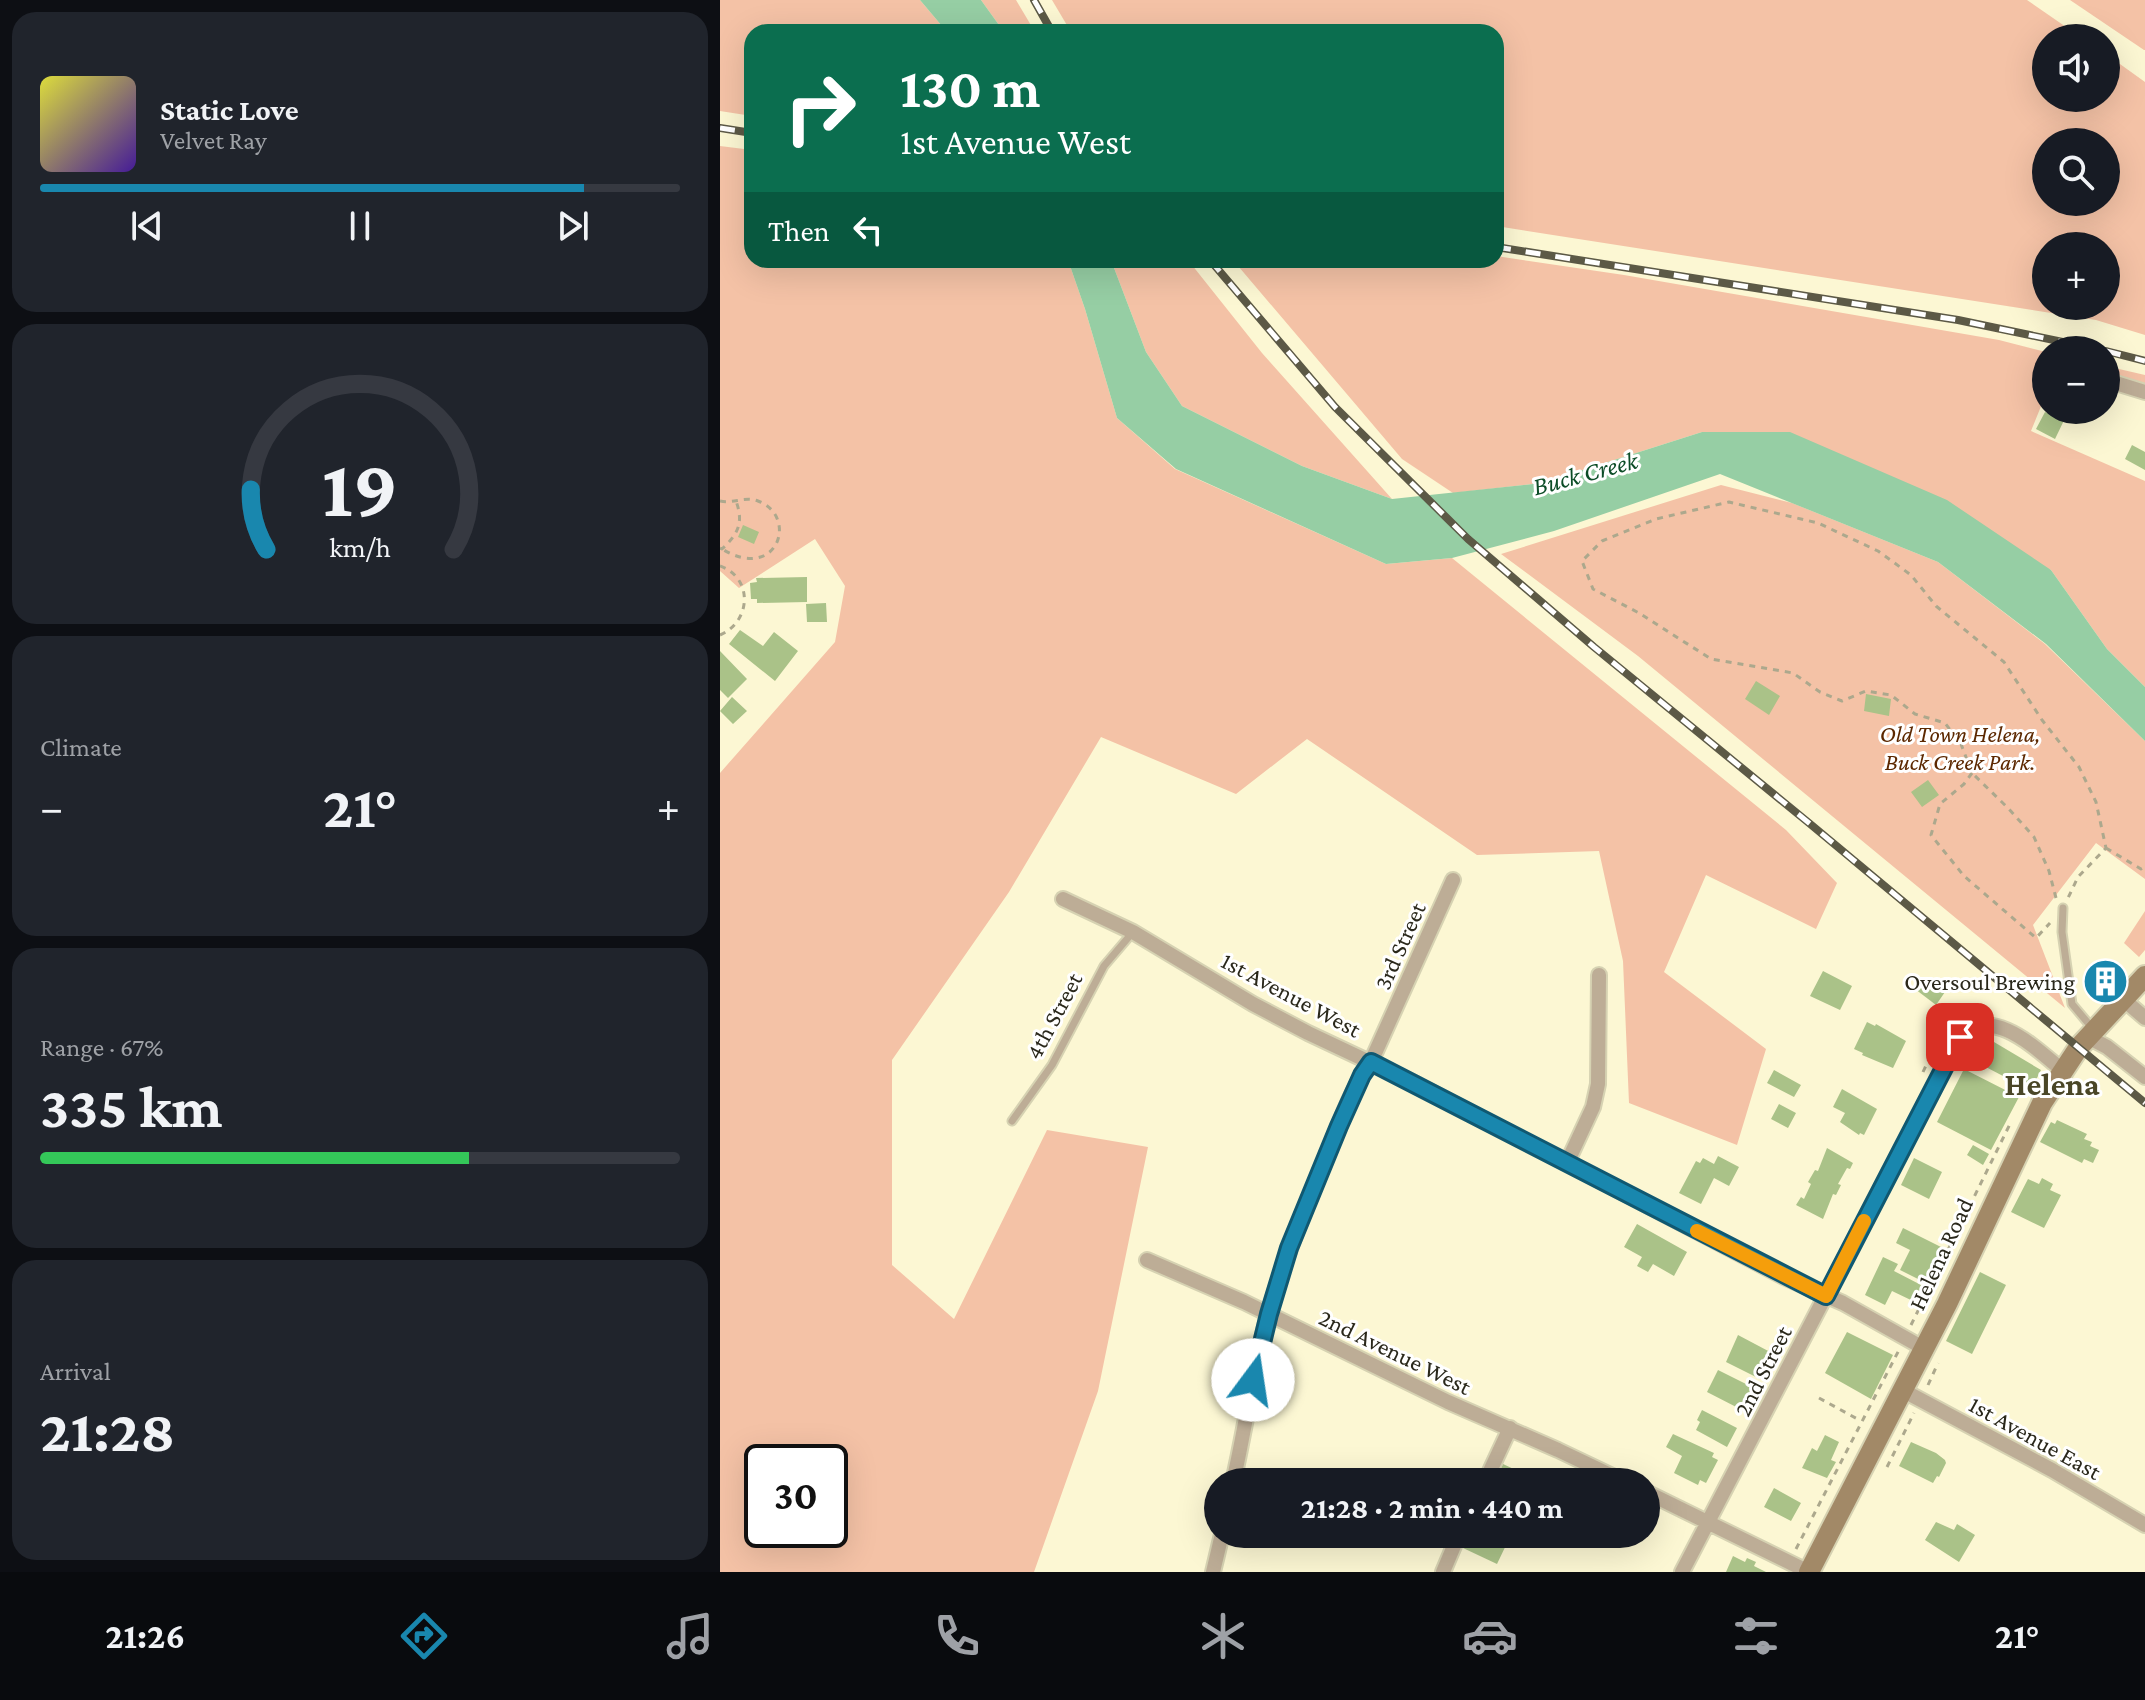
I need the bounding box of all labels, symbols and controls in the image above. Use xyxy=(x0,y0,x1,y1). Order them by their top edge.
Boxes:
map controls xyxy=(2032,24,2120,424)
button: sound xyxy=(2032,24,2120,112)
icon: right xyxy=(768,56,872,160)
text: 130 m xyxy=(900,57,1041,119)
text: Static Love xyxy=(160,93,299,126)
text: 1st Avenue West xyxy=(900,122,1131,162)
text: Velvet Ray xyxy=(160,126,267,155)
button: search xyxy=(2032,128,2120,216)
icon: previous xyxy=(125,204,169,248)
icon: pause xyxy=(338,204,382,248)
icon: next xyxy=(551,204,595,248)
icon: left xyxy=(846,208,890,252)
text: Then xyxy=(768,214,830,247)
button: + xyxy=(2032,232,2120,320)
button: − xyxy=(2032,336,2120,424)
text: 19 xyxy=(322,441,398,534)
water label: Buck Creek xyxy=(1529,445,1642,501)
text: km/h xyxy=(329,531,391,563)
park label: Old Town Helena, Buck Creek Park. xyxy=(1880,720,2040,775)
text: Climate xyxy=(40,733,122,762)
text: 21° xyxy=(323,773,397,840)
text: − xyxy=(40,783,63,831)
text: + xyxy=(657,783,680,831)
street label: 3rd Street xyxy=(1368,897,1431,994)
street label: 1st Avenue West xyxy=(1217,946,1366,1043)
building icon: Oversoul Brewing xyxy=(2082,958,2130,1006)
street label: 4th Street xyxy=(1020,967,1088,1064)
place label: Oversoul Brewing xyxy=(1904,968,2075,995)
pin xyxy=(1926,1003,1994,1071)
icon: arrive xyxy=(1938,1015,1982,1059)
text: Range · 67% xyxy=(40,1033,163,1062)
district label: Helena xyxy=(2005,1066,2100,1102)
text: 335 km xyxy=(40,1073,223,1140)
street label: Helena Road xyxy=(1903,1193,1978,1314)
street label: 2nd Avenue West xyxy=(1315,1303,1476,1400)
street label: 2nd Street xyxy=(1728,1320,1797,1420)
position arrow xyxy=(1211,1338,1295,1422)
text: Arrival xyxy=(40,1357,111,1386)
street label: 1st Avenue East xyxy=(1965,1390,2107,1485)
text: 21:28 xyxy=(40,1397,175,1464)
speed limit sign: 30 xyxy=(744,1444,848,1548)
text: 21:28 · 2 min · 440 m xyxy=(1301,1491,1563,1524)
icon: directions xyxy=(396,1608,452,1664)
icon: music xyxy=(662,1608,718,1664)
icon: phone xyxy=(929,1608,985,1664)
icon: climate xyxy=(1195,1608,1251,1664)
icon: car xyxy=(1462,1608,1518,1664)
icon: filters xyxy=(1728,1608,1784,1664)
text: 21:26 xyxy=(105,1616,185,1656)
text: 21° xyxy=(1995,1616,2040,1656)

